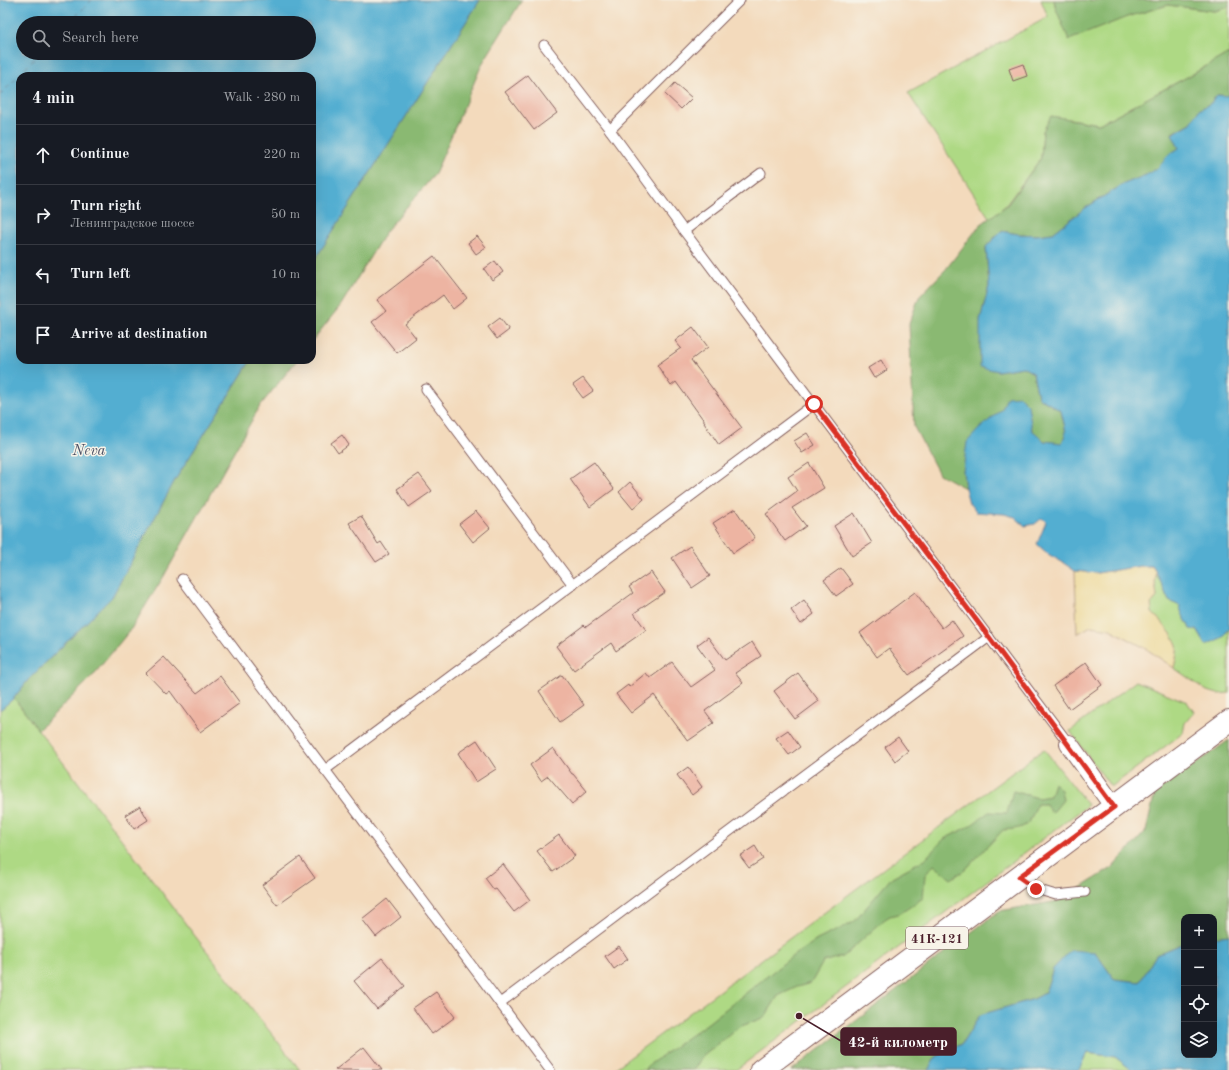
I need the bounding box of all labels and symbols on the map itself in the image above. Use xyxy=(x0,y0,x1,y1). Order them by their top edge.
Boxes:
route start xyxy=(805,395,823,413)
water label: Neva xyxy=(71,444,106,459)
route end xyxy=(1027,880,1045,898)
road number: 41К-121 xyxy=(906,927,968,949)
callout: 42-й километр xyxy=(841,1028,956,1055)
text: 42-й километр xyxy=(848,1036,948,1051)

